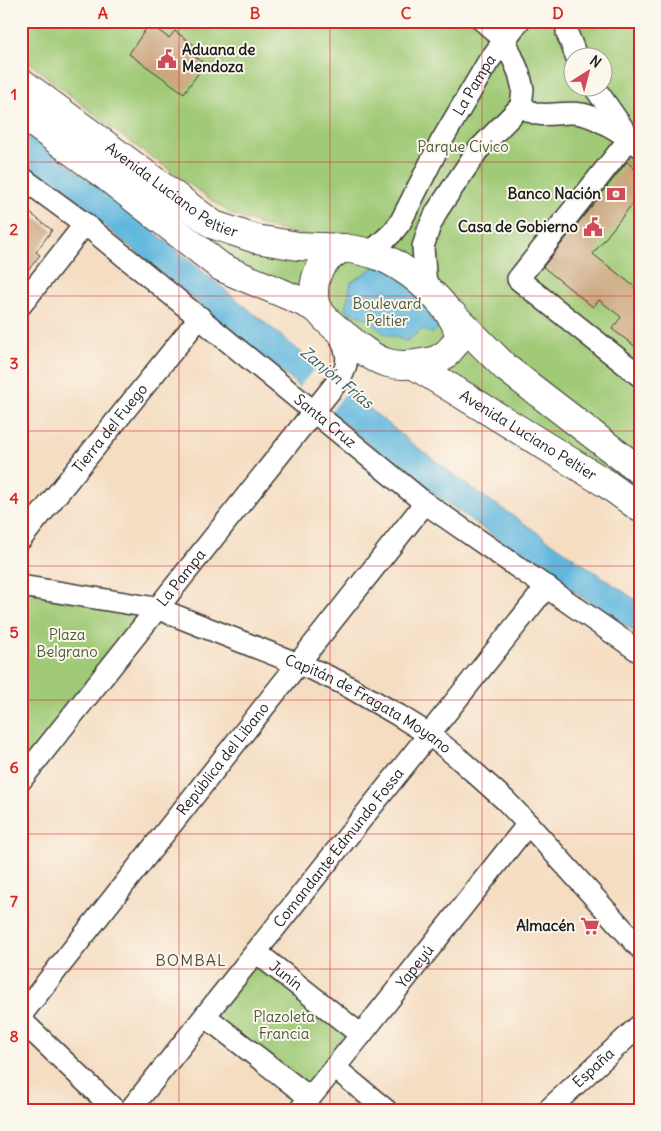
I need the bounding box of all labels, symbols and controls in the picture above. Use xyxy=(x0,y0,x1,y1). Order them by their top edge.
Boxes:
text: A xyxy=(98,3,108,23)
text: B xyxy=(250,3,261,23)
text: C xyxy=(401,3,412,23)
text: D xyxy=(552,3,564,23)
place label: Aduana de Mendoza xyxy=(182,40,255,76)
public building icon: Aduana de Mendoza xyxy=(156,48,178,70)
north arrow xyxy=(564,48,614,98)
street label: La Pampa xyxy=(449,50,500,119)
text: N xyxy=(586,51,605,72)
text: 1 xyxy=(11,84,17,104)
park label: Parque Cívico xyxy=(417,137,509,156)
street label: Avenida Luciano Peltier xyxy=(102,138,240,241)
bank icon: Banco Nación xyxy=(605,183,627,205)
place label: Banco Nación xyxy=(508,184,601,203)
public building icon: Casa de Gobierno xyxy=(582,216,604,238)
place label: Casa de Gobierno xyxy=(458,217,579,236)
text: 2 xyxy=(10,219,19,239)
park label: Boulevard Peltier xyxy=(352,294,422,330)
water label: Zanjón Frías xyxy=(297,342,378,413)
text: 3 xyxy=(9,353,19,373)
street label: Tierra del Fuego xyxy=(68,380,151,476)
street label: Avenida Luciano Peltier xyxy=(456,385,600,484)
street label: Santa Cruz xyxy=(291,390,360,452)
text: 4 xyxy=(9,488,19,508)
street label: La Pampa xyxy=(153,545,210,610)
text: 5 xyxy=(9,622,19,642)
park label: Plaza Belgrano xyxy=(36,625,98,661)
street label: Capitán de Fragata Moyano xyxy=(282,650,455,757)
street label: República del Libano xyxy=(172,698,273,819)
text: 6 xyxy=(9,757,19,777)
street label: Comandante Edmundo Fossa xyxy=(269,764,408,931)
text: 7 xyxy=(10,891,18,911)
supermarket icon: Almacén xyxy=(579,915,601,937)
place label: Almacén xyxy=(516,916,575,935)
street label: Yapeyú xyxy=(392,941,438,992)
district label: BOMBAL xyxy=(155,950,227,970)
street label: Junín xyxy=(266,956,307,994)
park label: Plazoleta Francia xyxy=(253,1007,315,1043)
text: 8 xyxy=(9,1026,19,1046)
street label: España xyxy=(568,1043,618,1092)

